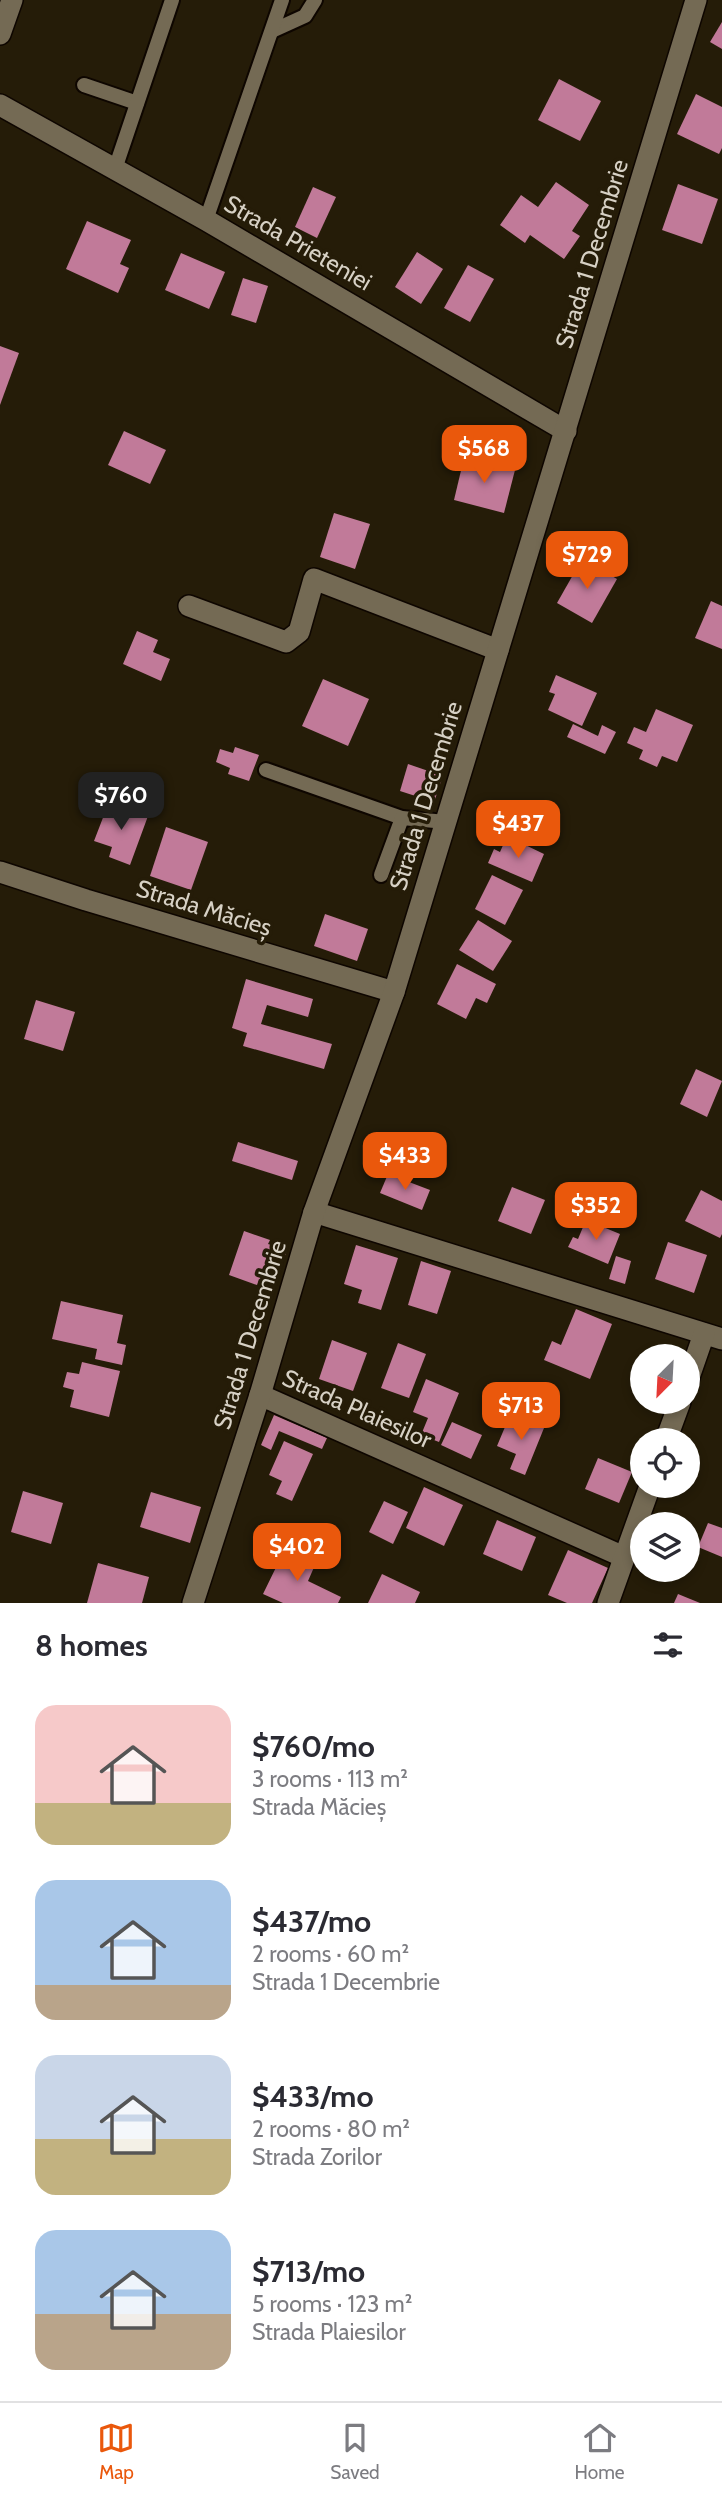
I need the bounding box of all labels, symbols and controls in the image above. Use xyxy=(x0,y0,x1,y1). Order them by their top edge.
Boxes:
street label: Strada 1 Decembrie xyxy=(549,156,634,352)
street label: Strada Prieteniei xyxy=(219,189,377,297)
pin: $568 xyxy=(443,426,525,485)
text: $568 xyxy=(458,434,510,462)
pin: $729 xyxy=(546,532,628,591)
text: $729 xyxy=(562,540,612,568)
street label: Strada 1 Decembrie xyxy=(383,698,468,894)
pin: $760 xyxy=(80,772,162,832)
text: $760 xyxy=(94,781,148,809)
pin: $437 xyxy=(477,800,559,860)
text: $437 xyxy=(492,809,544,837)
street label: Strada Măcieș xyxy=(133,873,275,943)
pin: $433 xyxy=(364,1132,446,1192)
text: $433 xyxy=(379,1141,431,1169)
pin: $352 xyxy=(555,1182,637,1242)
text: $352 xyxy=(571,1191,621,1219)
street label: Strada 1 Decembrie xyxy=(207,1237,292,1433)
north arrow xyxy=(630,1344,700,1414)
map controls xyxy=(630,1344,700,1582)
street label: Strada Plaiesilor xyxy=(278,1363,437,1455)
pin: $713 xyxy=(480,1382,562,1442)
text: $713 xyxy=(498,1391,544,1419)
button: locate xyxy=(630,1428,700,1498)
button: layers xyxy=(630,1512,700,1582)
pin: $402 xyxy=(256,1524,338,1583)
text: $402 xyxy=(269,1532,325,1560)
icon: filters xyxy=(649,1626,687,1664)
text: 8 homes xyxy=(35,1627,148,1664)
text: $760/mo xyxy=(252,1728,375,1765)
icon: home xyxy=(91,1733,175,1817)
text: 3 rooms · 113 m² xyxy=(252,1765,408,1793)
text: Strada Măcieș xyxy=(252,1793,386,1821)
text: $437/mo xyxy=(252,1903,371,1940)
icon: home xyxy=(91,1908,175,1992)
text: 2 rooms · 60 m² xyxy=(252,1940,409,1968)
text: Strada 1 Decembrie xyxy=(252,1968,440,1996)
text: $433/mo xyxy=(252,2078,374,2115)
icon: home xyxy=(91,2083,175,2167)
text: 2 rooms · 80 m² xyxy=(252,2115,410,2143)
text: Strada Zorilor xyxy=(252,2143,382,2171)
text: $713/mo xyxy=(252,2253,365,2290)
icon: home xyxy=(91,2258,175,2342)
text: 5 rooms · 123 m² xyxy=(252,2290,412,2318)
text: Strada Plaiesilor xyxy=(252,2318,406,2346)
tab: Map xyxy=(97,2419,135,2484)
tab: Saved xyxy=(330,2419,380,2484)
tab: Home xyxy=(575,2419,625,2484)

